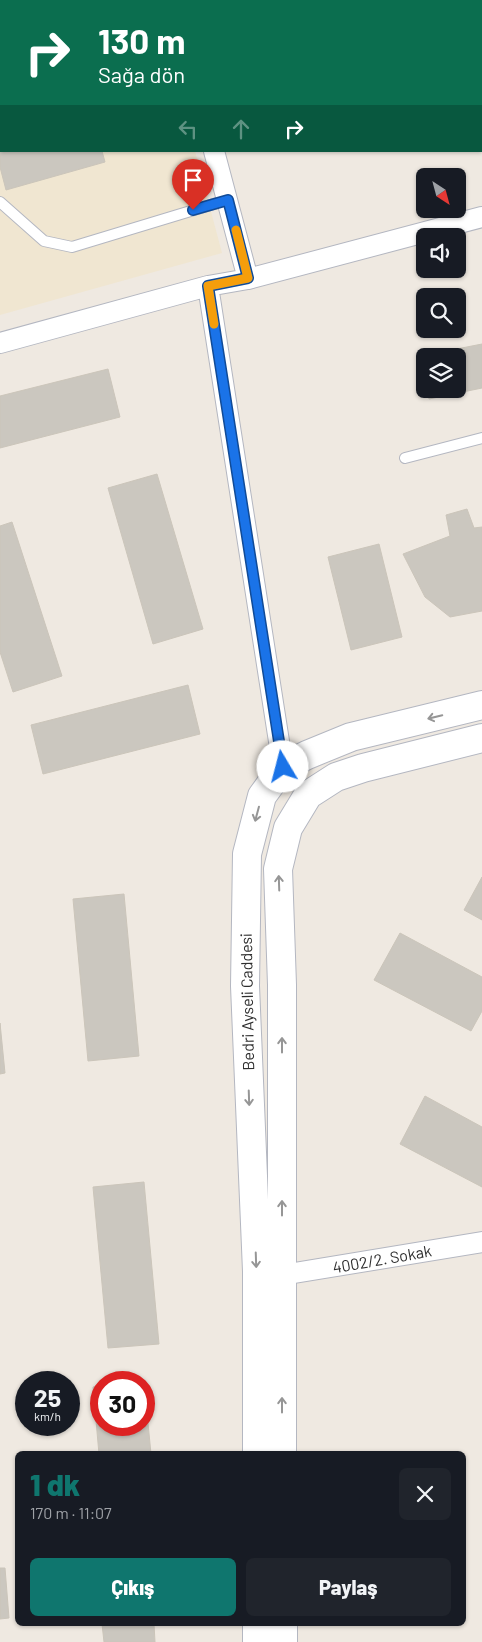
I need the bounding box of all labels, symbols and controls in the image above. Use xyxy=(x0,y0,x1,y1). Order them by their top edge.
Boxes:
text: 130 m xyxy=(98,19,185,61)
icon: right xyxy=(15,20,80,85)
text: Sağa dön xyxy=(98,61,185,87)
icon: left xyxy=(174,115,202,143)
icon: ahead xyxy=(227,115,255,143)
icon: right xyxy=(280,115,308,143)
pin xyxy=(172,159,214,210)
icon: arrive xyxy=(179,166,207,194)
north arrow xyxy=(416,168,466,218)
map controls xyxy=(416,168,466,398)
button: sound xyxy=(416,228,466,278)
button: search xyxy=(416,288,466,338)
button: layers xyxy=(416,348,466,398)
one-way arrow xyxy=(427,713,443,722)
position arrow xyxy=(256,740,308,792)
one-way arrow xyxy=(251,806,261,822)
one-way arrow xyxy=(274,875,284,891)
street label: Bedri Ayseli Caddesi xyxy=(236,933,257,1071)
one-way arrow xyxy=(277,1037,287,1054)
one-way arrow xyxy=(245,1089,254,1105)
one-way arrow xyxy=(277,1200,287,1216)
street label: 4002/2. Sokak xyxy=(331,1240,433,1277)
one-way arrow xyxy=(252,1252,261,1268)
speed limit sign: 30 xyxy=(90,1371,155,1436)
text: 25 xyxy=(34,1382,61,1412)
one-way arrow xyxy=(277,1397,287,1414)
text: km/h xyxy=(34,1409,61,1423)
text: 1 dk xyxy=(30,1466,80,1502)
button: close xyxy=(399,1468,451,1520)
text: 170 m · 11:07 xyxy=(30,1503,112,1522)
button: Çıkış xyxy=(30,1558,236,1616)
button: Paylaş xyxy=(246,1558,451,1616)

